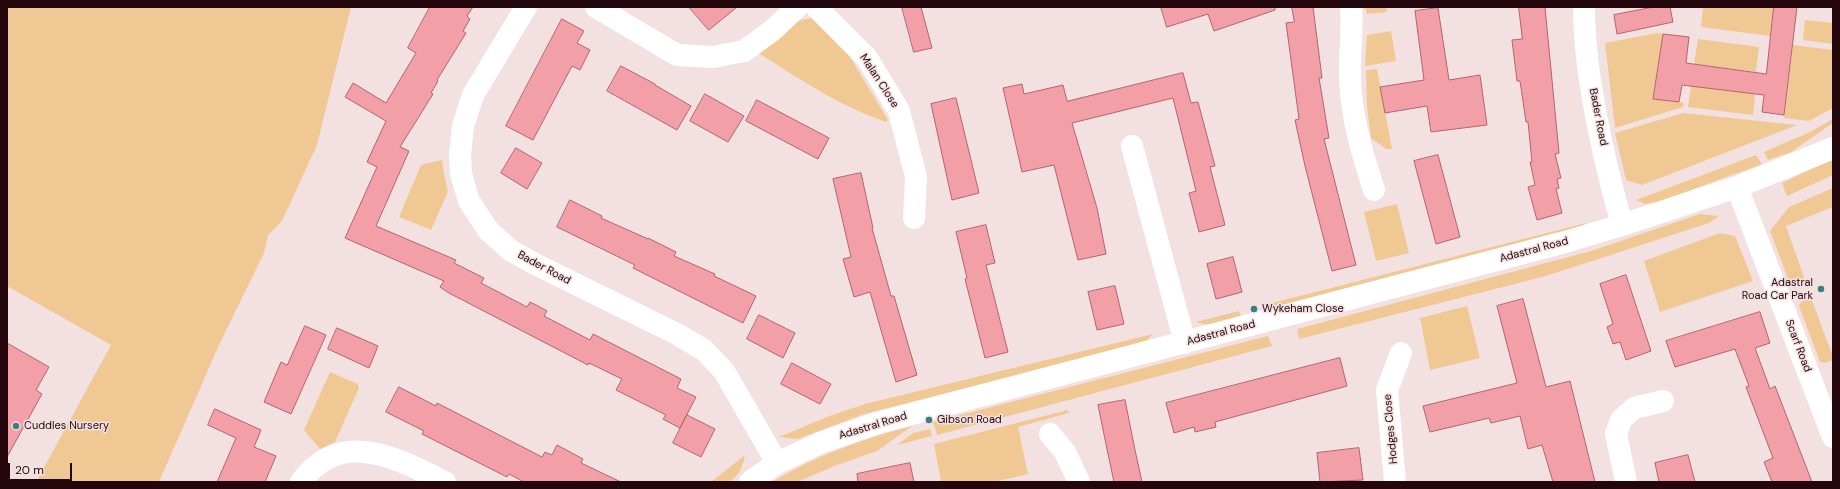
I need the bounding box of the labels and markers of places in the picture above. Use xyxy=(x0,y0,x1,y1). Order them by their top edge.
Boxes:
place label: Adastral Road Car Park xyxy=(1742,276,1813,302)
marker: Adastral Road Car Park xyxy=(1816,284,1826,294)
place label: Wykeham Close xyxy=(1262,302,1344,316)
marker: Wykeham Close xyxy=(1249,304,1259,314)
place label: Gibson Road xyxy=(937,413,1002,427)
marker: Gibson Road xyxy=(924,415,934,425)
place label: Cuddles Nursery xyxy=(24,419,109,433)
marker: Cuddles Nursery xyxy=(11,421,21,431)

